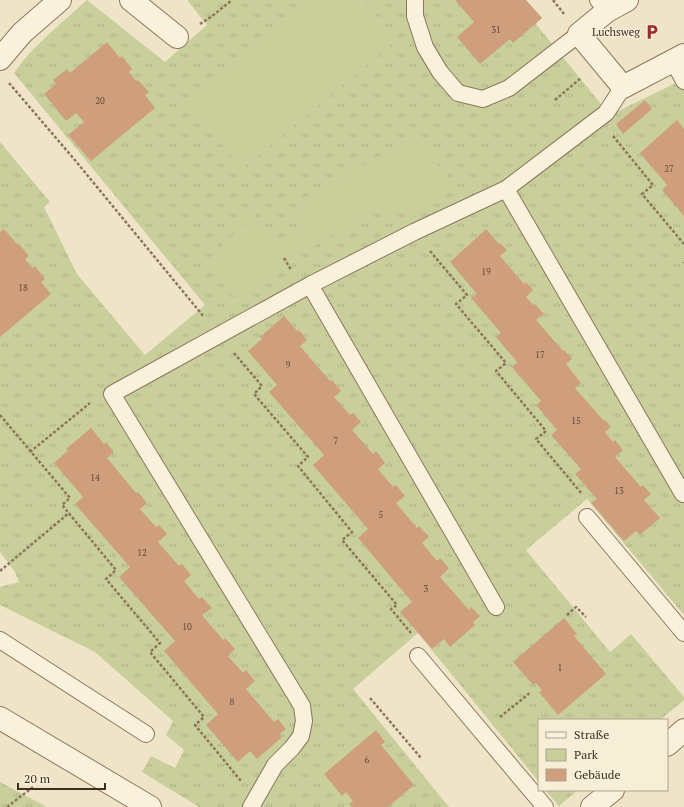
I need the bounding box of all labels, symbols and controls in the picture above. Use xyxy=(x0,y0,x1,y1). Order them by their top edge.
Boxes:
parking icon: Luchsweg xyxy=(643,23,661,41)
house number: 31 xyxy=(491,24,501,36)
place label: Luchsweg xyxy=(592,25,640,39)
house number: 20 xyxy=(95,95,105,107)
house number: 27 xyxy=(664,163,674,175)
house number: 19 xyxy=(481,266,491,278)
house number: 18 xyxy=(18,282,28,294)
house number: 17 xyxy=(535,349,545,361)
house number: 9 xyxy=(286,359,291,371)
house number: 15 xyxy=(571,415,581,427)
house number: 7 xyxy=(334,435,339,447)
house number: 14 xyxy=(90,472,100,484)
house number: 13 xyxy=(614,485,624,497)
house number: 5 xyxy=(379,509,384,521)
house number: 12 xyxy=(137,547,147,559)
house number: 3 xyxy=(424,583,429,595)
house number: 10 xyxy=(182,621,192,633)
house number: 1 xyxy=(558,662,562,674)
house number: 8 xyxy=(230,696,235,708)
legend xyxy=(538,719,668,791)
text: Straße xyxy=(574,727,609,742)
text: Park xyxy=(574,747,599,762)
house number: 6 xyxy=(365,754,370,766)
scale bar xyxy=(18,765,105,791)
text: Gebäude xyxy=(574,767,620,782)
text: 20 m xyxy=(24,771,51,786)

